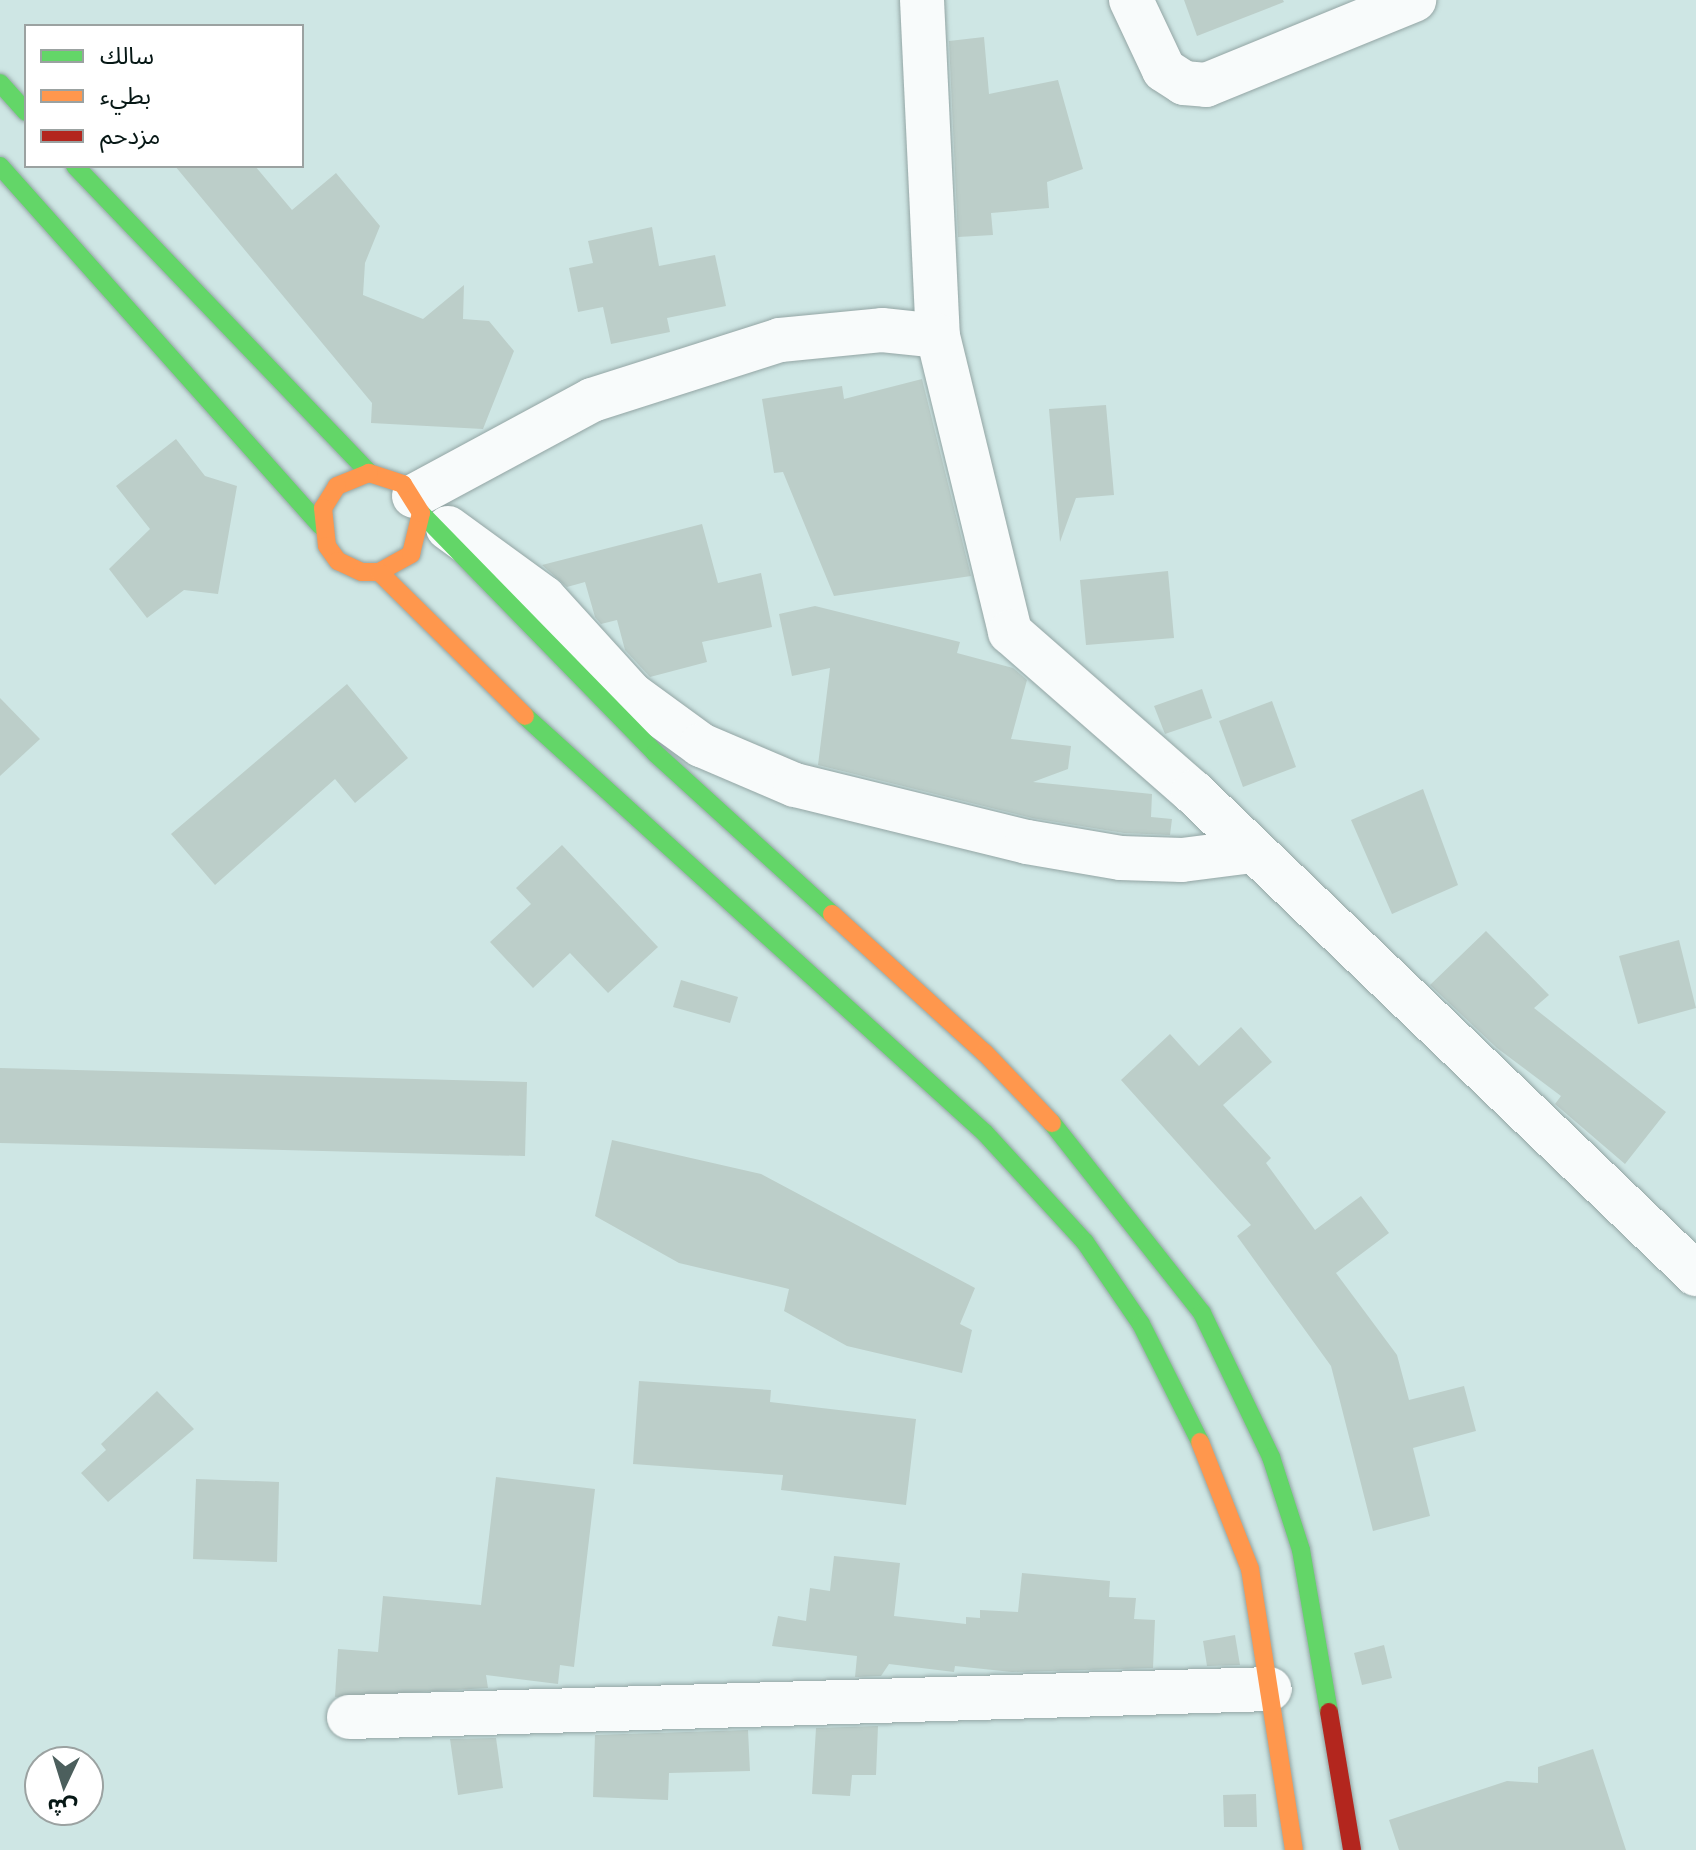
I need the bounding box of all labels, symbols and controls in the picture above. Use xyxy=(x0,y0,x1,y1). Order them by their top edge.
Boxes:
legend xyxy=(24,24,304,168)
text: سالك xyxy=(100,40,154,70)
text: بطيء xyxy=(100,80,151,110)
text: مزدحم xyxy=(100,120,160,150)
north arrow xyxy=(24,1746,104,1826)
text: ش xyxy=(46,1793,78,1823)

